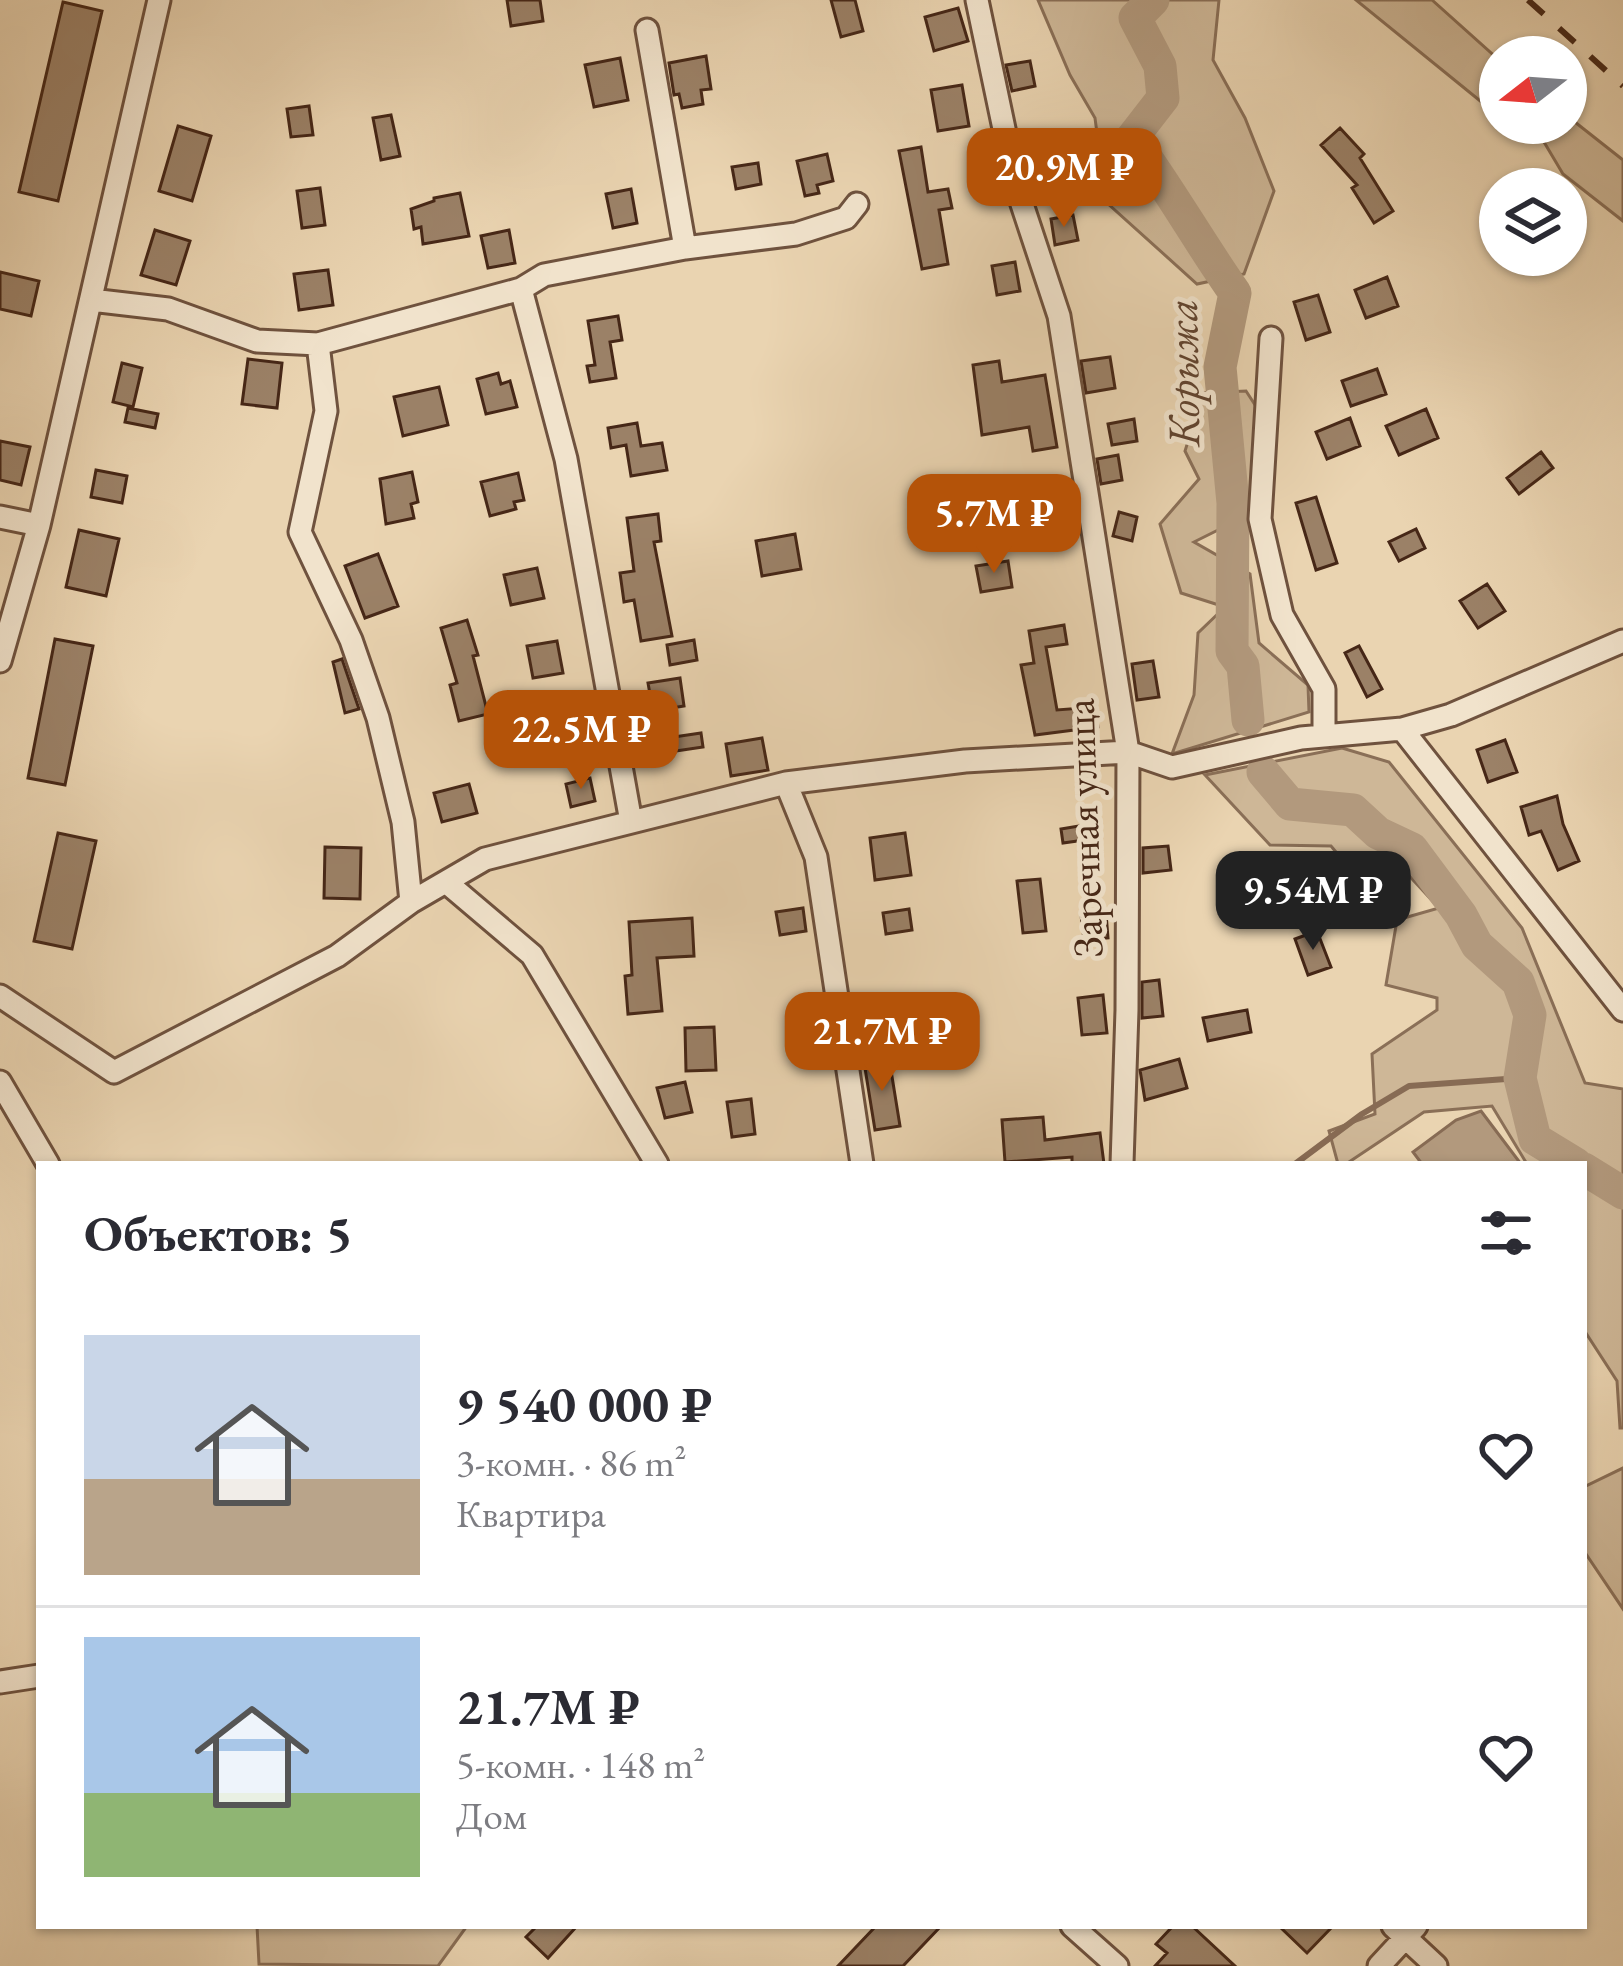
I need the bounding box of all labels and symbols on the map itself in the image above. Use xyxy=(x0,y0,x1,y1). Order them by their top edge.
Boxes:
north arrow xyxy=(1479,36,1587,144)
pin: 20.9M ₽ xyxy=(953,128,1175,230)
water label: Корыжа xyxy=(1152,298,1212,449)
pin: 5.7M ₽ xyxy=(896,474,1092,576)
pin: 22.5M ₽ xyxy=(470,690,692,792)
street label: Заречная улица xyxy=(1051,697,1116,958)
pin: 9.54M ₽ xyxy=(1202,851,1424,953)
pin: 21.7M ₽ xyxy=(771,992,993,1094)

